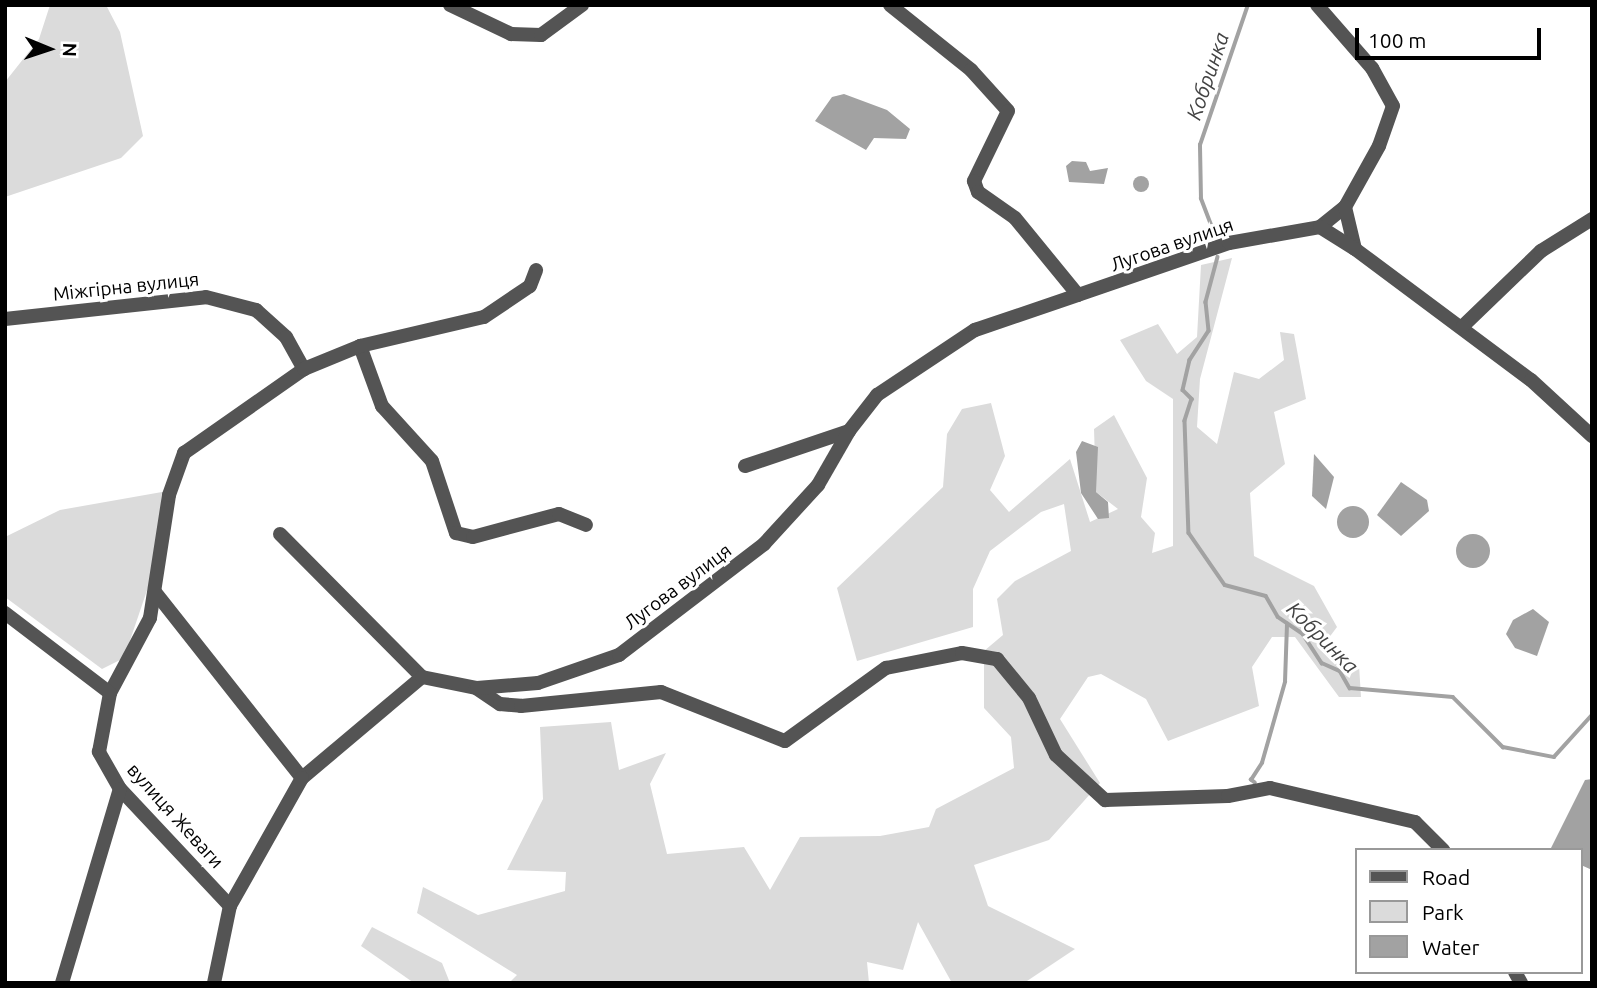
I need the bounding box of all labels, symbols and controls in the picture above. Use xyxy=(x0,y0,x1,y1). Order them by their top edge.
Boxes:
north arrow xyxy=(14,14,84,84)
scale bar xyxy=(1359,14,1544,58)
text: 100 m xyxy=(1368,28,1426,52)
water label: Кобринка xyxy=(1180,29,1234,123)
text: N xyxy=(59,42,81,57)
street label: Лугова вулиця xyxy=(1107,213,1237,277)
street label: Міжгірна вулиця xyxy=(52,268,200,306)
street label: Лугова вулиця xyxy=(620,539,736,635)
water label: Кобринка xyxy=(1282,596,1364,678)
street label: вулиця Жеваги xyxy=(122,759,228,873)
legend xyxy=(1356,848,1583,974)
text: Road xyxy=(1422,865,1470,889)
text: Park xyxy=(1422,900,1464,924)
text: Water xyxy=(1422,935,1480,959)

